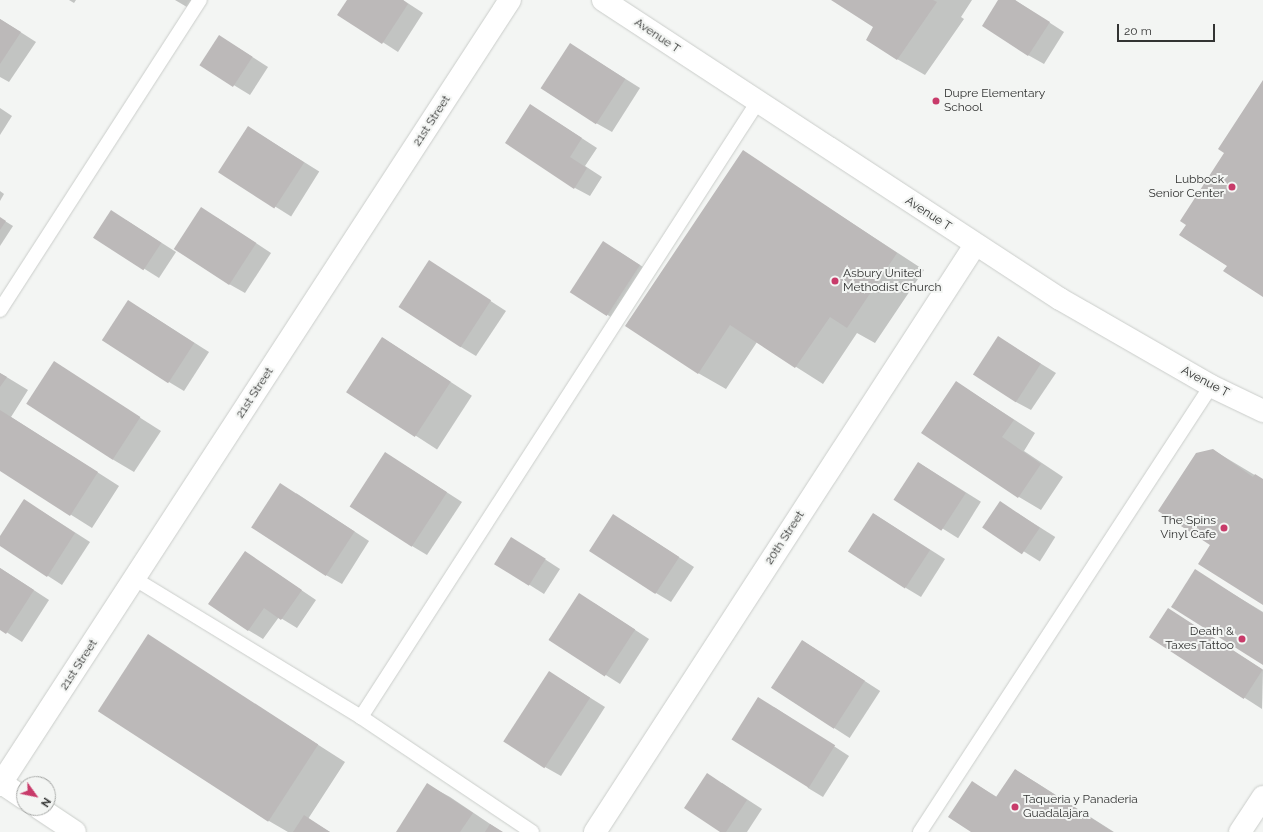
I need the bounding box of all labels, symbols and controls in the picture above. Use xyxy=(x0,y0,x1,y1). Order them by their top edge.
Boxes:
street label: Avenue T xyxy=(631,15,683,57)
scale bar xyxy=(1119,16,1217,42)
text: 20 m xyxy=(1124,24,1152,38)
place label: Dupre Elementary School xyxy=(944,87,1045,115)
street label: 21st Street xyxy=(410,93,454,149)
marker: Dupre Elementary School xyxy=(931,96,941,106)
place label: Lubbock Senior Center xyxy=(1148,173,1224,201)
marker: Lubbock Senior Center xyxy=(1227,182,1237,192)
street label: Avenue T xyxy=(902,194,954,234)
place label: Asbury United Methodist Church xyxy=(843,267,941,295)
marker: Asbury United Methodist Church xyxy=(830,276,840,286)
street label: Avenue T xyxy=(1178,363,1232,401)
street label: 21st Street xyxy=(233,365,277,421)
street label: 20th Street xyxy=(762,509,808,567)
place label: The Spins Vinyl Cafe xyxy=(1160,514,1216,542)
marker: The Spins Vinyl Cafe xyxy=(1219,523,1229,533)
place label: Death & Taxes Tattoo xyxy=(1165,625,1234,653)
marker: Death & Taxes Tattoo xyxy=(1237,634,1247,644)
street label: 21st Street xyxy=(57,637,101,693)
north arrow xyxy=(16,776,56,816)
place label: Taqueria y Panaderia Guadalajara xyxy=(1023,793,1139,821)
text: N xyxy=(38,795,53,809)
marker: Taqueria y Panaderia Guadalajara xyxy=(1010,802,1020,812)

